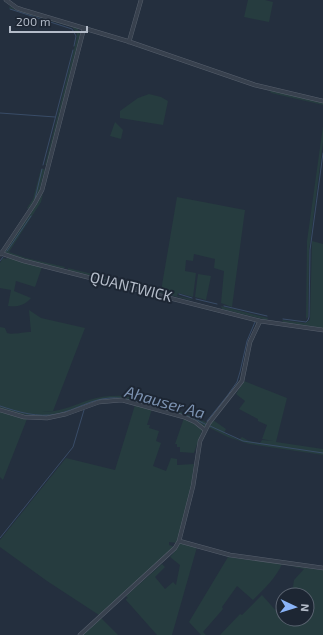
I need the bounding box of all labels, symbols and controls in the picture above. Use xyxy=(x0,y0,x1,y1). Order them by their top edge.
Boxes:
scale bar xyxy=(10,8,87,34)
text: 200 m xyxy=(16,14,50,28)
street label: QUANTWICK xyxy=(88,267,174,306)
water label: Ahauser Aa xyxy=(122,381,207,422)
north arrow xyxy=(275,587,315,627)
text: N xyxy=(299,603,312,612)

